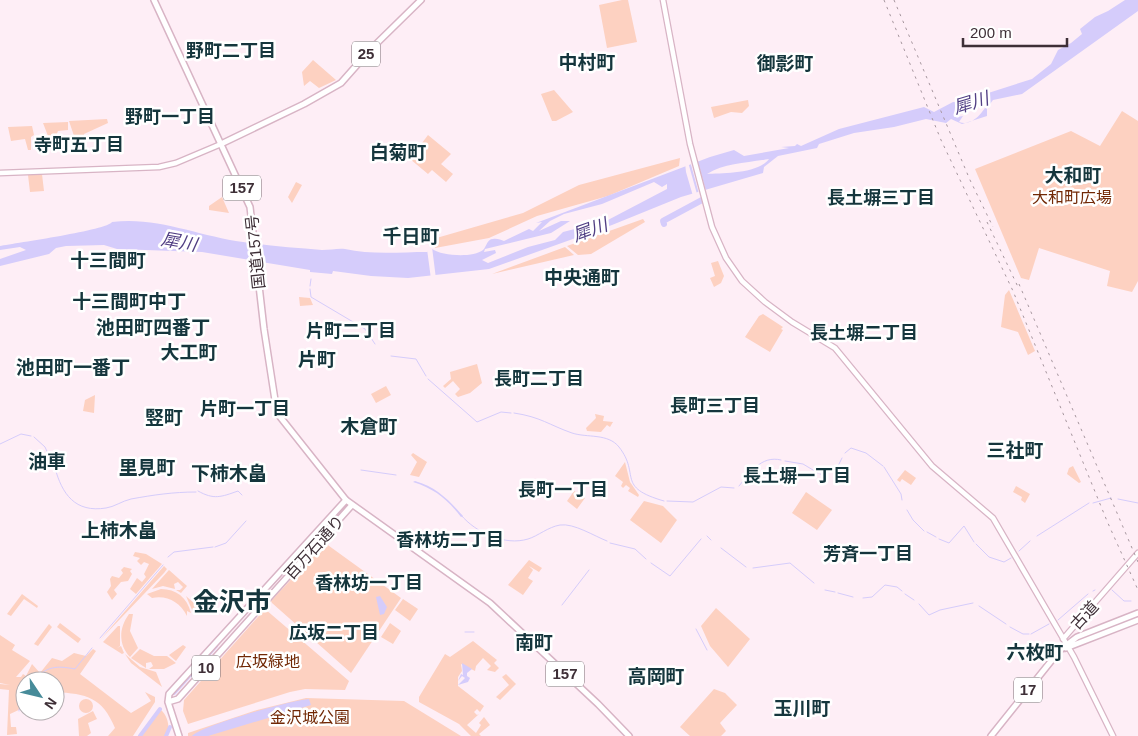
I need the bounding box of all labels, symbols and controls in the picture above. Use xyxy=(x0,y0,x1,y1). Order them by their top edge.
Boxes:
scale bar xyxy=(963,15,1067,47)
text: 200 m xyxy=(970,24,1012,41)
district label: 野町二丁目 xyxy=(186,41,276,61)
road number: 25 xyxy=(352,42,380,66)
district label: 中村町 xyxy=(558,52,616,73)
district label: 御影町 xyxy=(756,53,814,74)
water label: 犀川 xyxy=(951,88,993,118)
district label: 野町一丁目 xyxy=(125,107,215,127)
district label: 寺町五丁目 xyxy=(34,135,124,155)
district label: 白菊町 xyxy=(369,142,427,163)
district label: 大和町 xyxy=(1044,165,1102,186)
road number: 157 xyxy=(223,176,261,200)
district label: 長土塀三丁目 xyxy=(827,188,935,208)
park label: 大和町広場 xyxy=(1032,189,1112,206)
street label: 国道157号 xyxy=(243,214,268,290)
water label: 犀川 xyxy=(570,214,612,246)
district label: 千日町 xyxy=(382,226,440,247)
water label: 犀川 xyxy=(160,229,200,255)
district label: 十三間町 xyxy=(70,250,146,271)
district label: 中央通町 xyxy=(544,267,620,288)
district label: 十三間町中丁 xyxy=(72,291,186,312)
district label: 池田町四番丁 xyxy=(96,317,210,338)
district label: 片町二丁目 xyxy=(306,321,396,341)
district label: 長土塀二丁目 xyxy=(810,323,918,343)
district label: 大工町 xyxy=(160,342,218,363)
district label: 片町 xyxy=(298,349,336,370)
district label: 池田町一番丁 xyxy=(16,357,130,378)
district label: 長町二丁目 xyxy=(494,369,584,389)
district label: 長町三丁目 xyxy=(670,396,760,416)
district label: 片町一丁目 xyxy=(200,399,290,419)
district label: 竪町 xyxy=(145,407,183,428)
district label: 木倉町 xyxy=(340,416,398,437)
district label: 三社町 xyxy=(986,440,1044,461)
district label: 油車 xyxy=(28,451,66,472)
district label: 里見町 xyxy=(118,457,176,478)
district label: 下柿木畠 xyxy=(191,463,267,484)
district label: 長土塀一丁目 xyxy=(743,466,851,486)
district label: 長町一丁目 xyxy=(518,480,608,500)
street label: 百万石通り xyxy=(281,512,347,583)
district label: 上柿木畠 xyxy=(81,520,157,541)
district label: 香林坊二丁目 xyxy=(396,530,504,550)
district label: 芳斉一丁目 xyxy=(823,544,913,564)
district label: 香林坊一丁目 xyxy=(315,573,423,593)
district label: 金沢市 xyxy=(193,587,271,617)
street label: 古道 xyxy=(1067,598,1101,633)
district label: 広坂二丁目 xyxy=(289,623,379,643)
district label: 南町 xyxy=(515,632,553,653)
district label: 六枚町 xyxy=(1006,642,1064,663)
park label: 広坂緑地 xyxy=(236,653,300,670)
road number: 10 xyxy=(192,656,220,680)
road number: 157 xyxy=(546,662,584,686)
district label: 高岡町 xyxy=(627,666,685,687)
north arrow xyxy=(15,671,65,721)
road number: 17 xyxy=(1014,678,1042,702)
text: N xyxy=(41,695,60,712)
district label: 玉川町 xyxy=(773,698,831,719)
park label: 金沢城公園 xyxy=(270,709,350,726)

